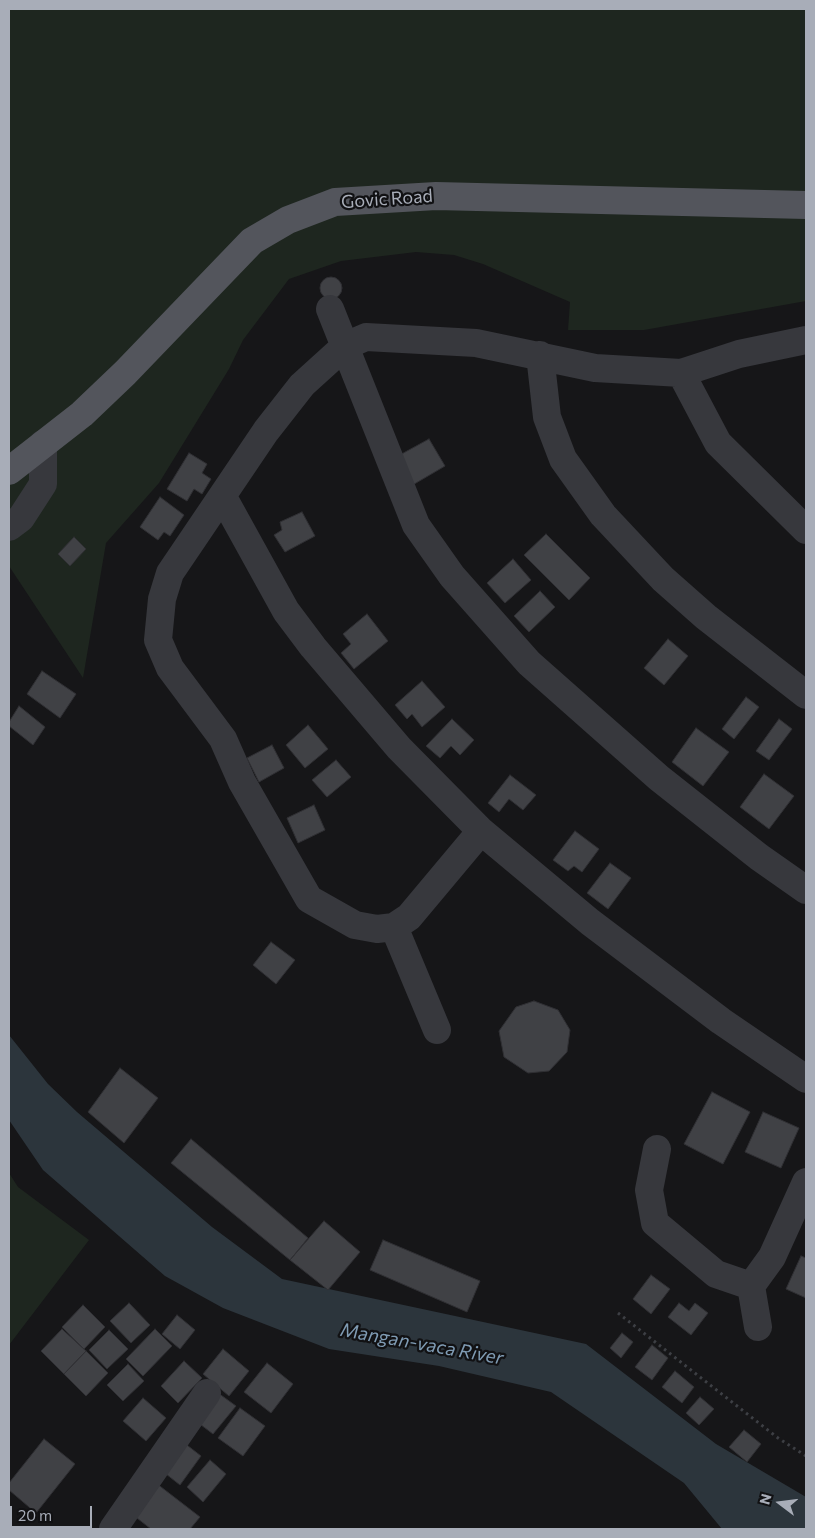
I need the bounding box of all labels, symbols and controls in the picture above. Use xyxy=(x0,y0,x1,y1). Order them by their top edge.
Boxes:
street label: Govic Road xyxy=(340,185,434,213)
water label: Mangan-vaca River xyxy=(339,1318,505,1370)
north arrow xyxy=(755,1478,805,1528)
text: N xyxy=(755,1492,775,1506)
scale bar xyxy=(12,1496,95,1528)
text: 20 m xyxy=(18,1506,52,1524)

